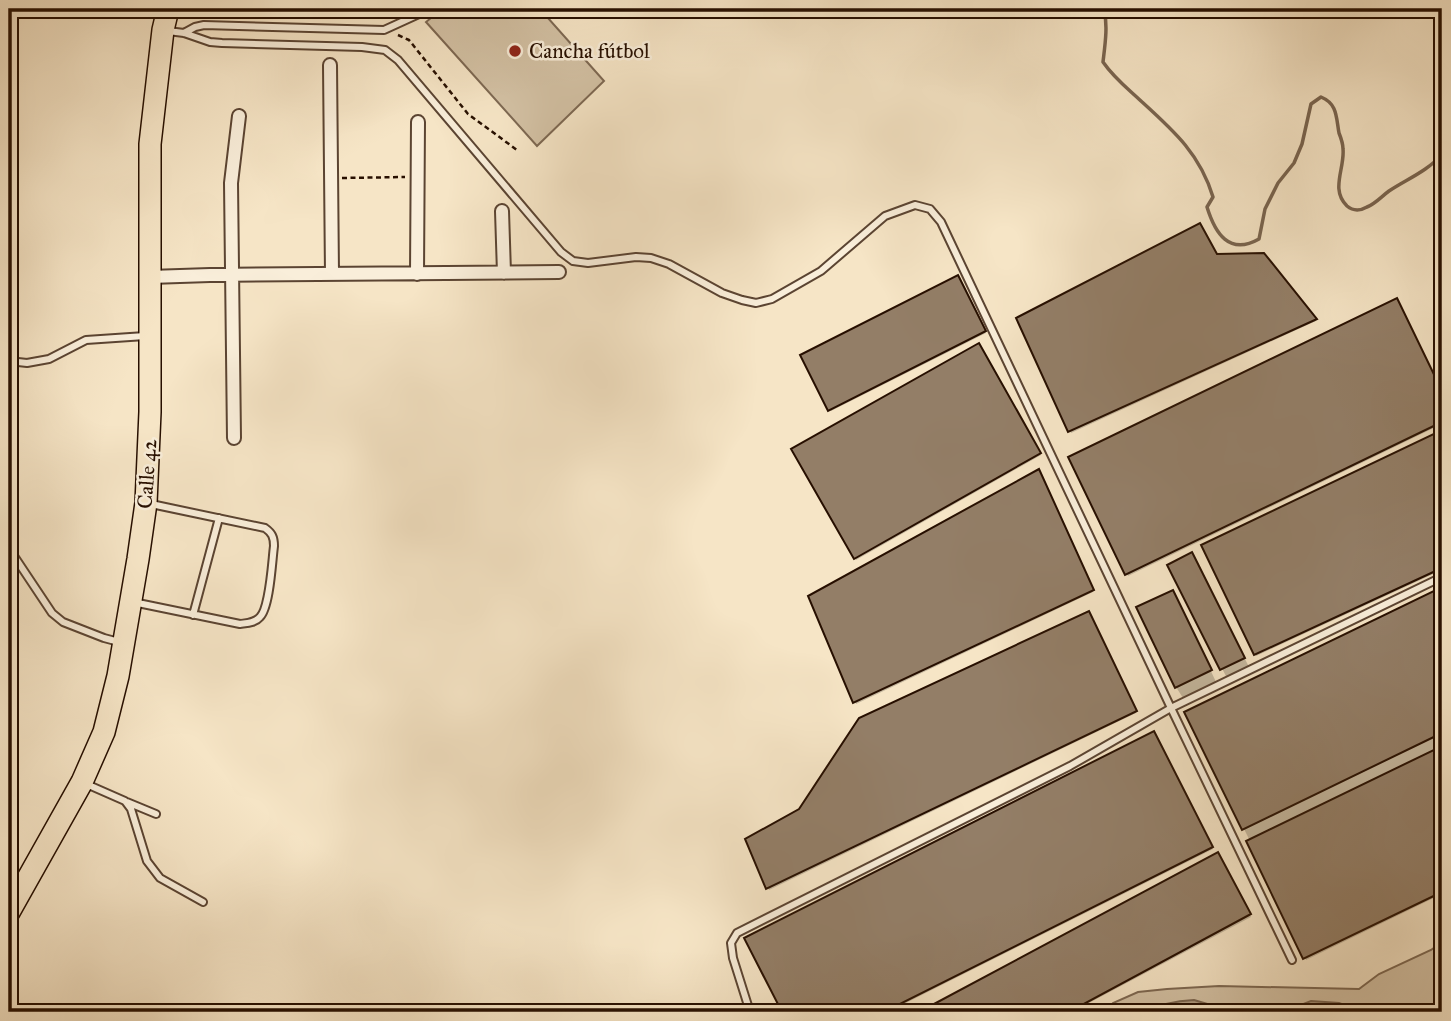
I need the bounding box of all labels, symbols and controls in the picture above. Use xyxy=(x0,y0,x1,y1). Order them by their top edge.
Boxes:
place label: Cancha fútbol xyxy=(529,38,650,64)
marker: Cancha fútbol xyxy=(507,43,523,59)
street label: Calle 42 xyxy=(132,438,162,510)

